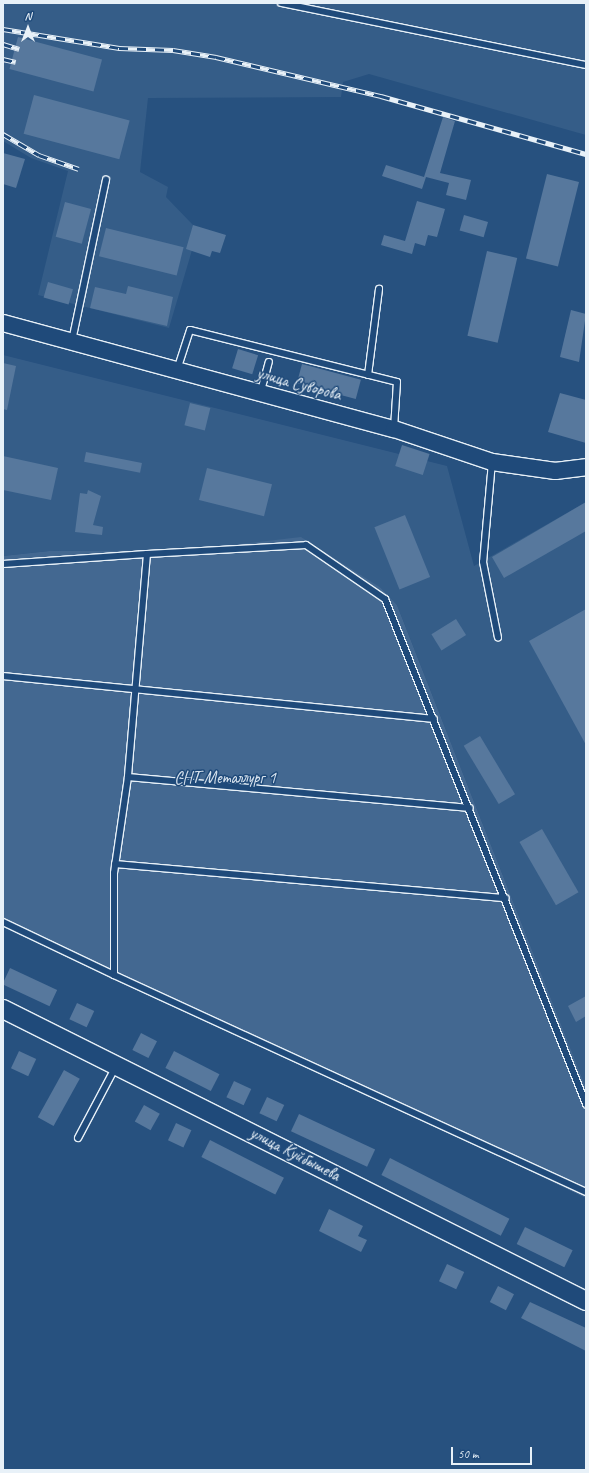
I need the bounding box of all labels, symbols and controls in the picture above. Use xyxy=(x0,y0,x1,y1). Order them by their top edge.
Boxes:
north arrow xyxy=(8,8,48,48)
text: N xyxy=(25,9,31,23)
street label: улица Суворова xyxy=(254,363,344,405)
park label: СНТ Металлург 1 xyxy=(174,768,276,788)
street label: улица Куйбышева xyxy=(247,1123,343,1185)
scale bar xyxy=(453,1439,534,1465)
text: 50 m xyxy=(458,1446,478,1462)

